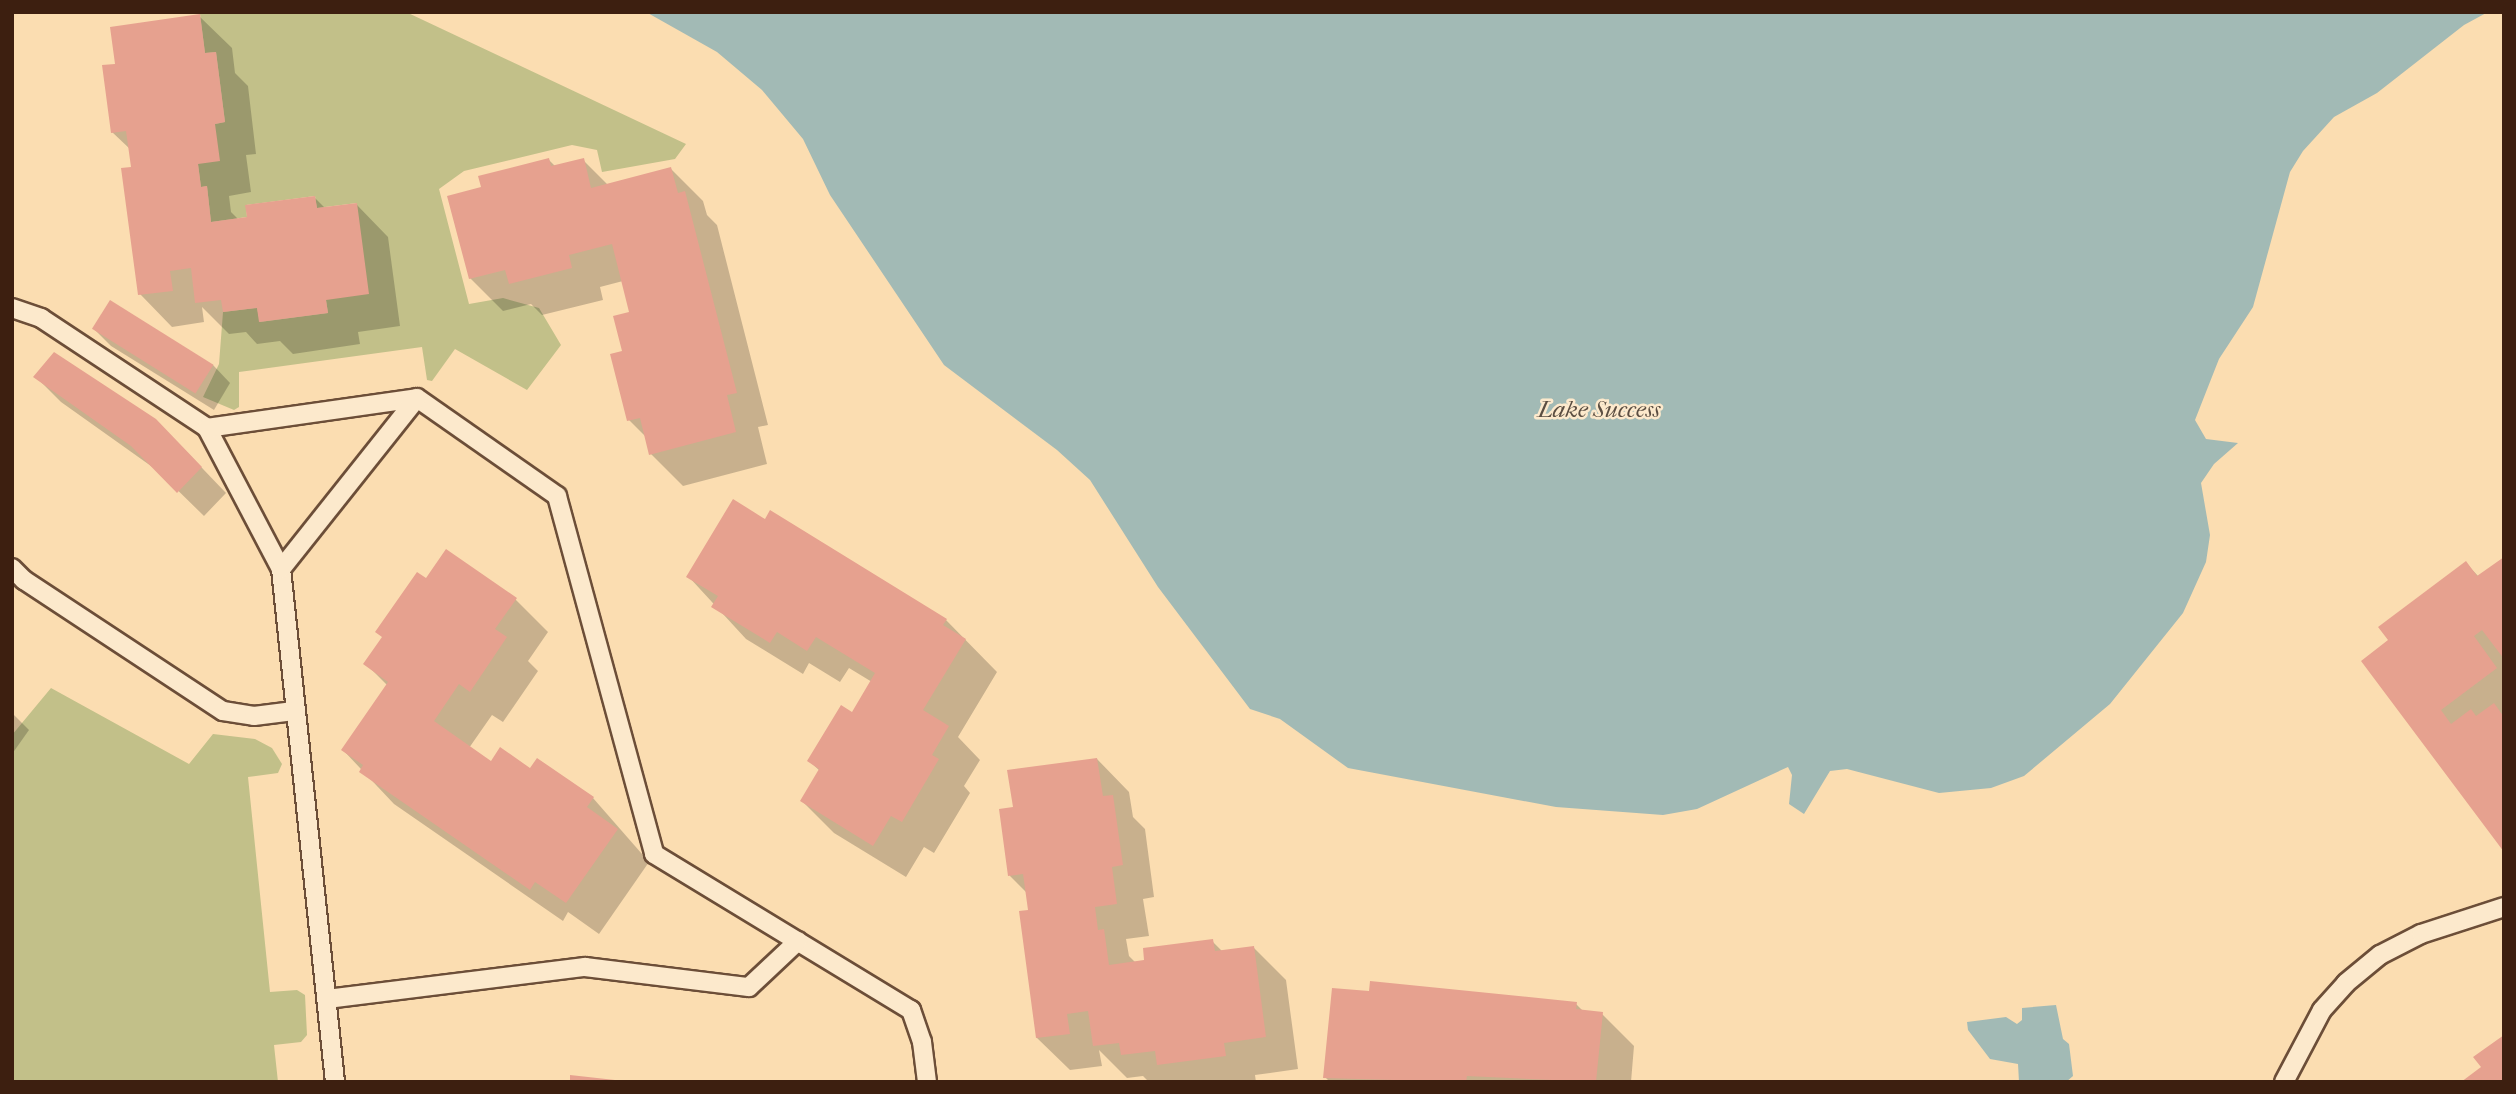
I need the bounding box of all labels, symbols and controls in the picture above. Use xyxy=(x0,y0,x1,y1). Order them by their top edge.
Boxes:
water label: Lake Success xyxy=(1538,396,1660,424)

